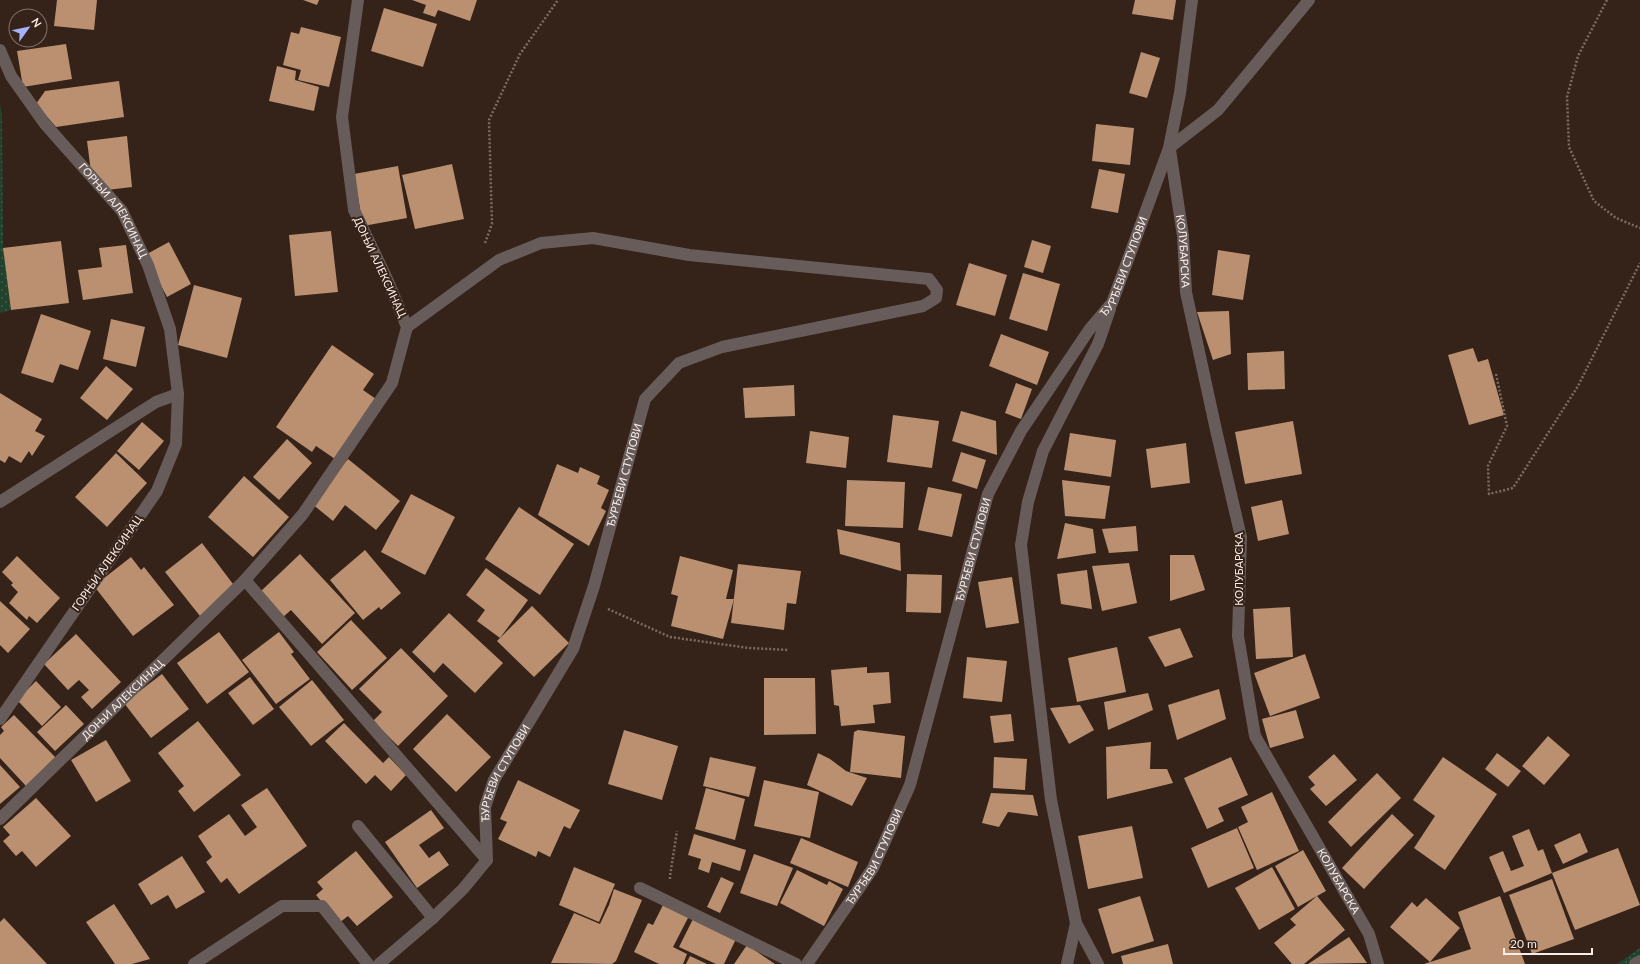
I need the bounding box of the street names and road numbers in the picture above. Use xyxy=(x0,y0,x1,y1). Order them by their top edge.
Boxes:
street label: ГОРЊИ АЛЕКСИНАЦ xyxy=(76,160,151,260)
street label: ДОЊИ АЛЕКСИНАЦ xyxy=(351,214,410,320)
street label: КОЛУБАРСКА xyxy=(1174,214,1193,289)
street label: ЂУРЂЕВИ СТУПОВИ xyxy=(1097,215,1149,319)
street label: ЂУРЂЕВИ СТУПОВИ xyxy=(603,422,644,529)
street label: ЂУРЂЕВИ СТУПОВИ xyxy=(952,496,993,603)
street label: ГОРЊИ АЛЕКСИНАЦ xyxy=(69,512,145,613)
street label: КОЛУБАРСКА xyxy=(1232,532,1245,606)
street label: ДОЊИ АЛЕКСИНАЦ xyxy=(78,656,166,742)
street label: ЂУРЂЕВИ СТУПОВИ xyxy=(478,722,532,822)
street label: ЂУРЂЕВИ СТУПОВИ xyxy=(843,807,905,907)
street label: КОЛУБАРСКА xyxy=(1315,846,1363,916)

